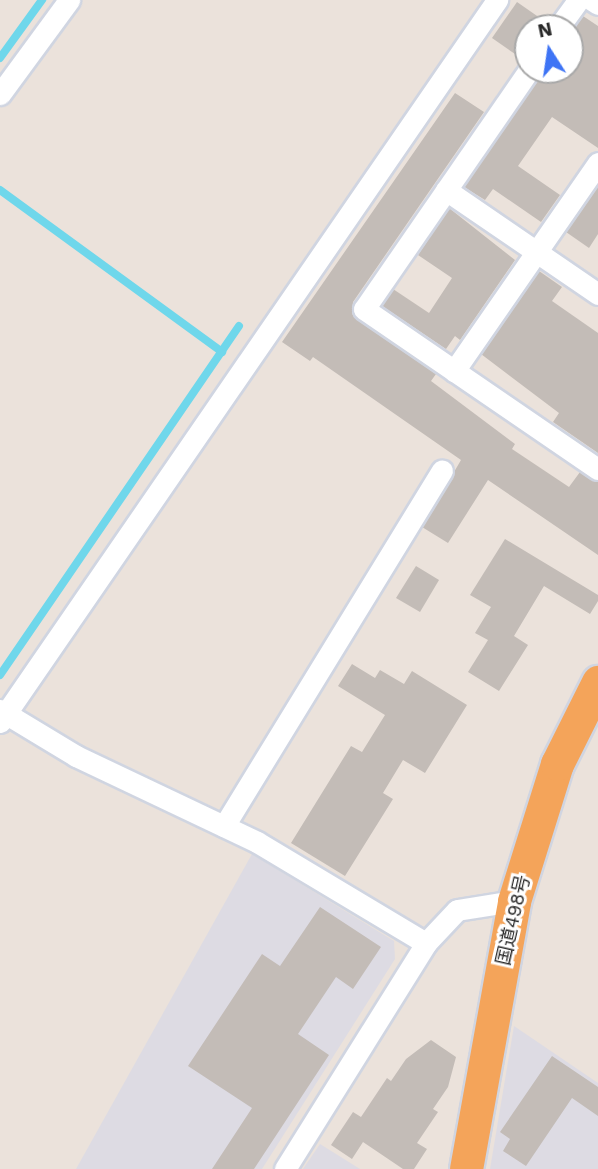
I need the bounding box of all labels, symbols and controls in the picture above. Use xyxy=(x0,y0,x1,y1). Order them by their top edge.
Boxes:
north arrow xyxy=(514,14,584,84)
text: N xyxy=(536,17,554,43)
street label: 国道498号 xyxy=(492,873,534,967)

